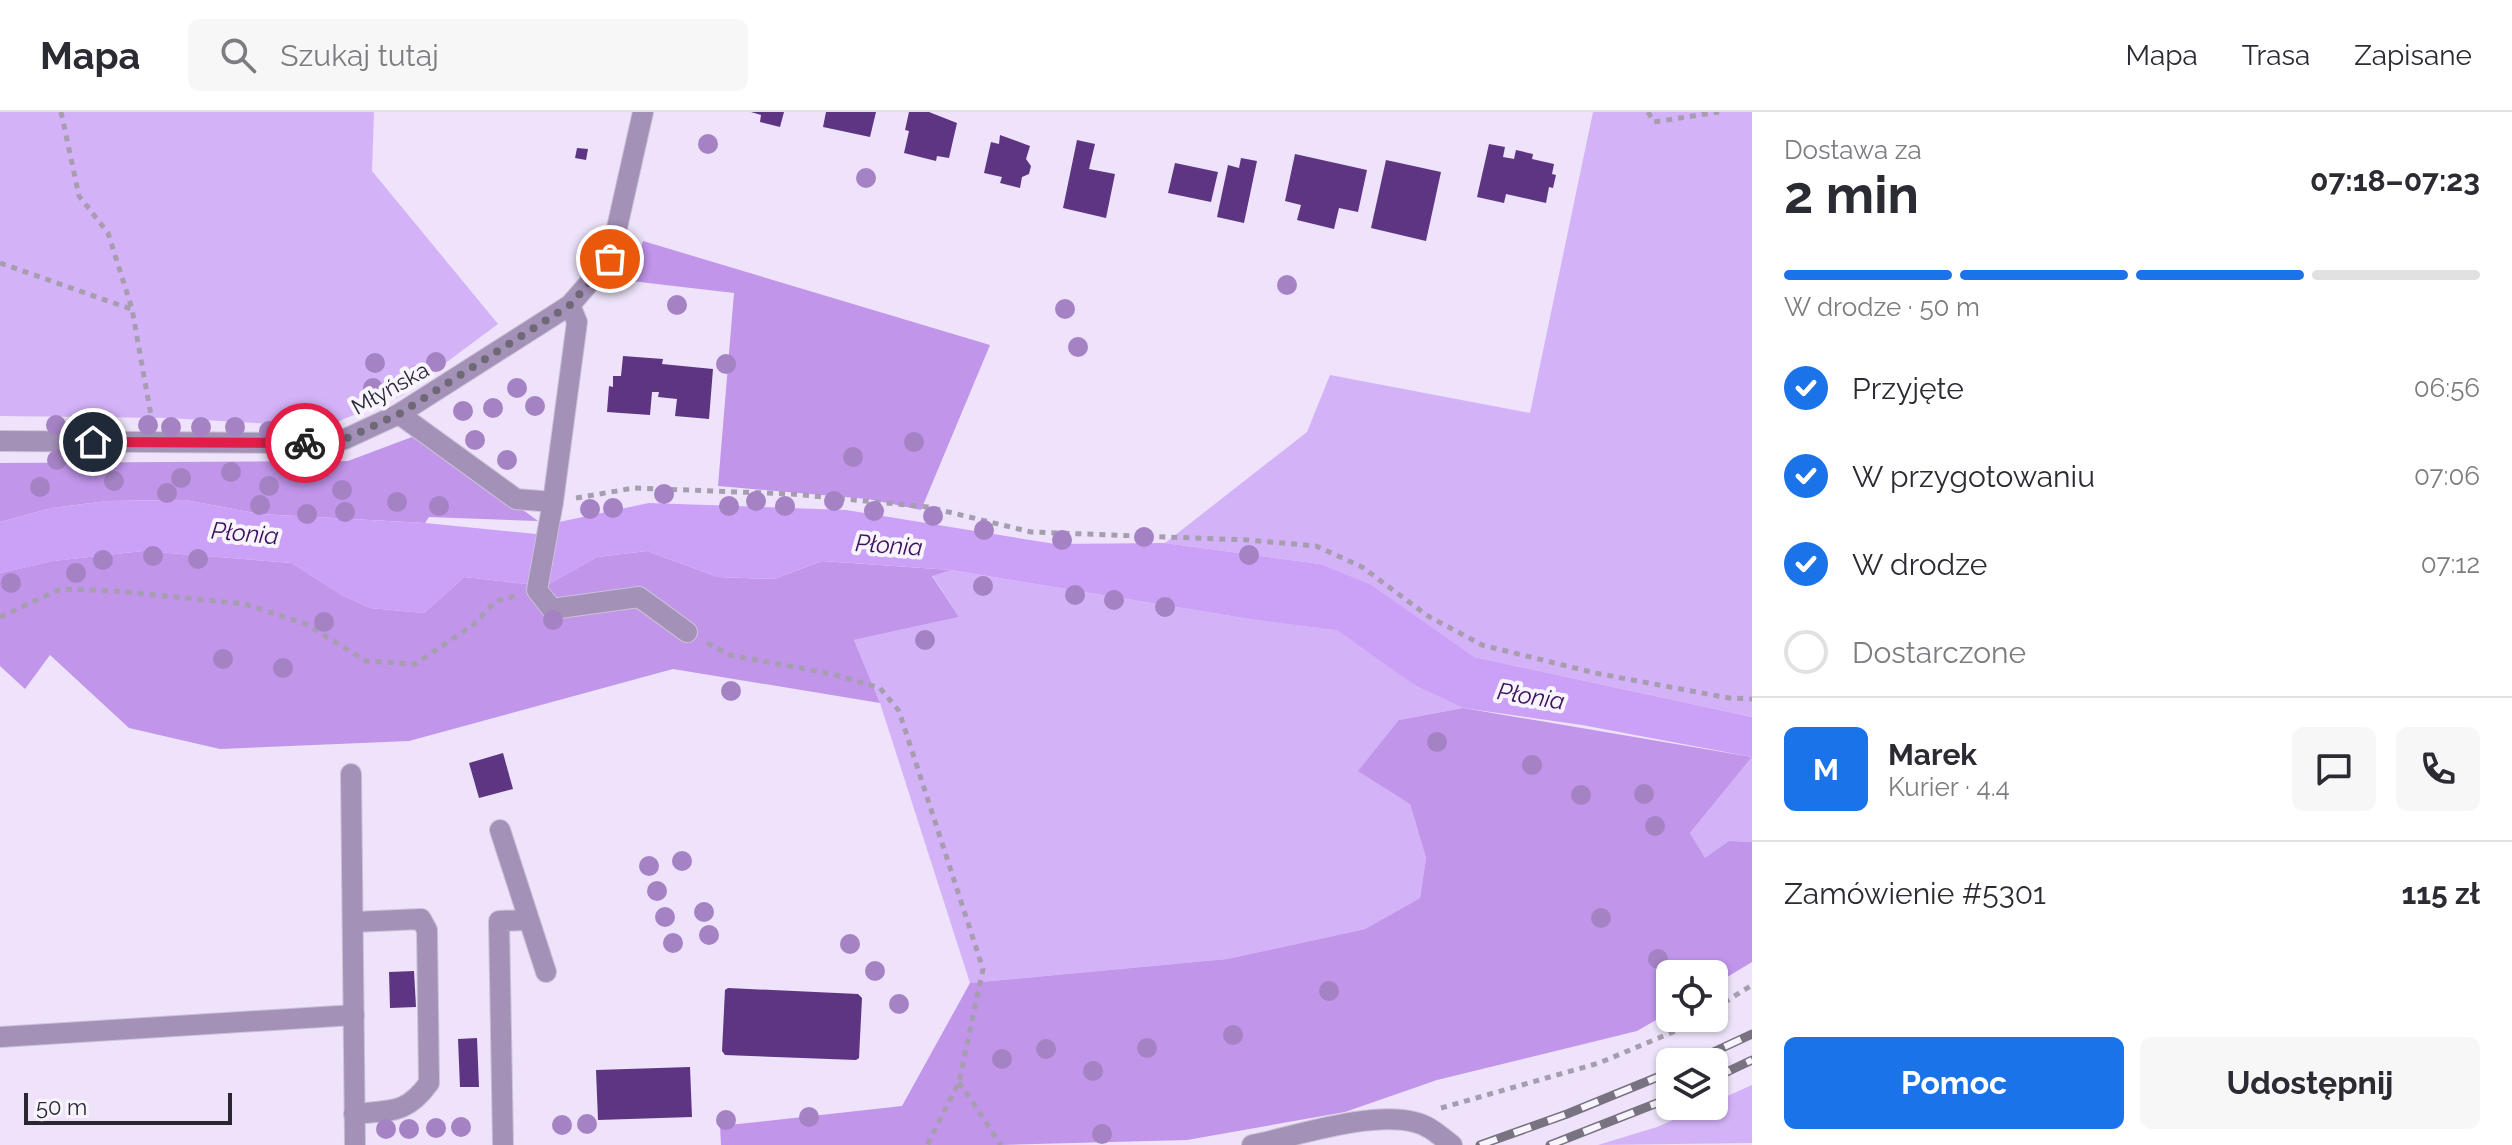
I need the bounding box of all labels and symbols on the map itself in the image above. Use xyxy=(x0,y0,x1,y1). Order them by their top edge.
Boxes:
pin xyxy=(576,225,644,293)
street label: Młyńska xyxy=(347,356,433,420)
courier xyxy=(265,403,345,483)
pin xyxy=(59,408,127,476)
water label: Płonia xyxy=(210,516,280,550)
water label: Płonia xyxy=(854,528,924,562)
water label: Płonia xyxy=(1495,676,1567,716)
scale bar xyxy=(24,1089,232,1125)

